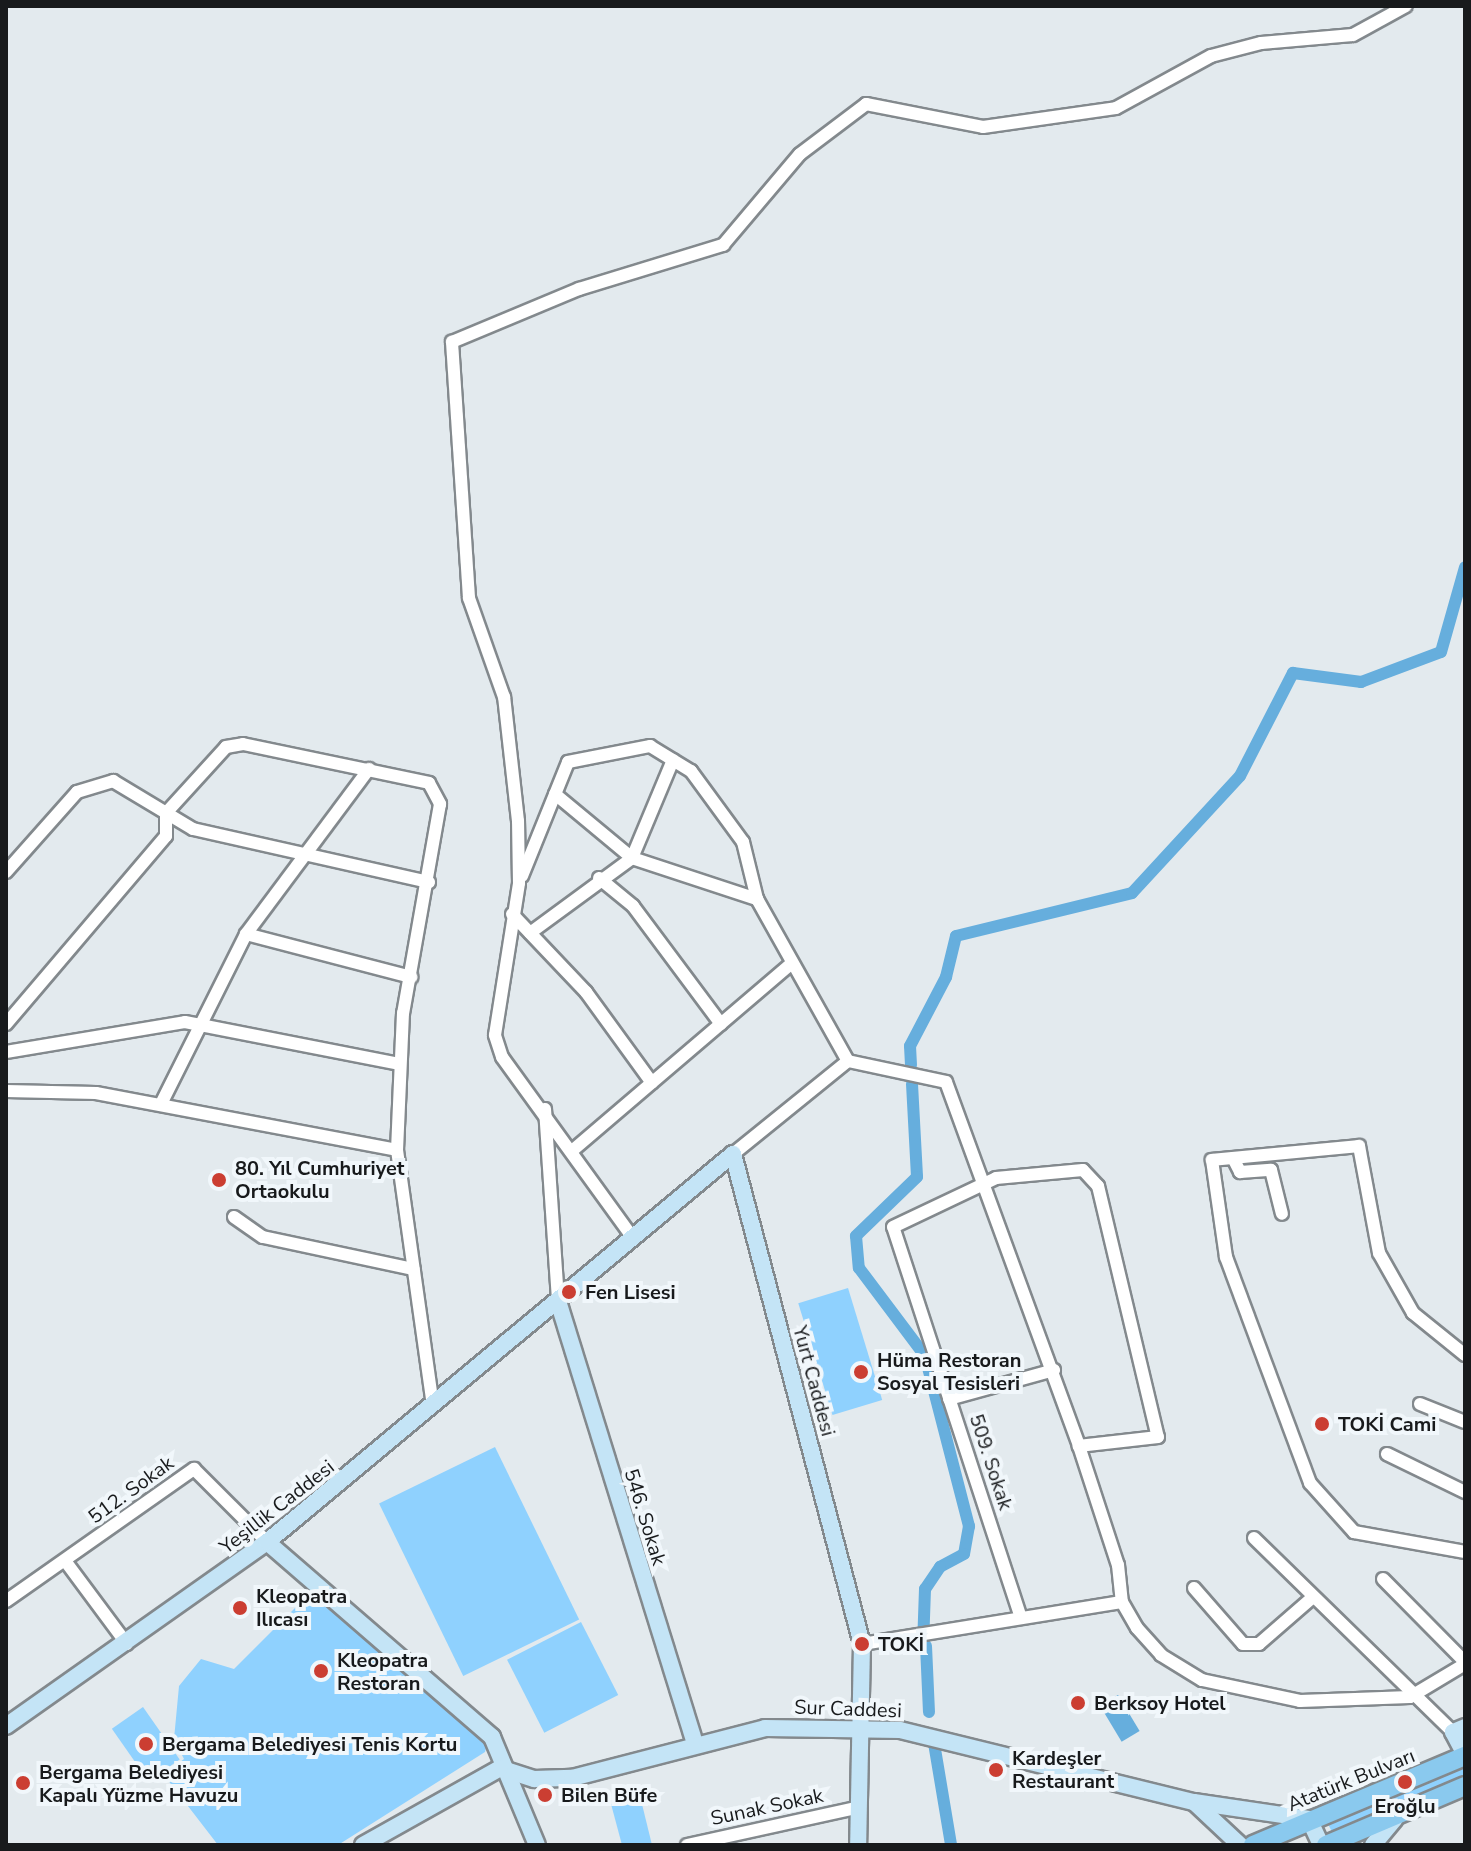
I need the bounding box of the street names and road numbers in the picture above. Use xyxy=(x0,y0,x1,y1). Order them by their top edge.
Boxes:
street label: Yurt Caddesi xyxy=(788,1323,840,1439)
street label: 509. Sokak xyxy=(964,1411,1018,1513)
street label: 512. Sokak xyxy=(84,1451,178,1529)
street label: Yeşillik Caddesi xyxy=(215,1455,339,1559)
street label: 546. Sokak xyxy=(619,1466,671,1568)
street label: Sur Caddesi xyxy=(794,1695,902,1723)
street label: Atatürk Bulvarı xyxy=(1284,1744,1418,1816)
street label: Sunak Sokak xyxy=(708,1783,826,1831)

